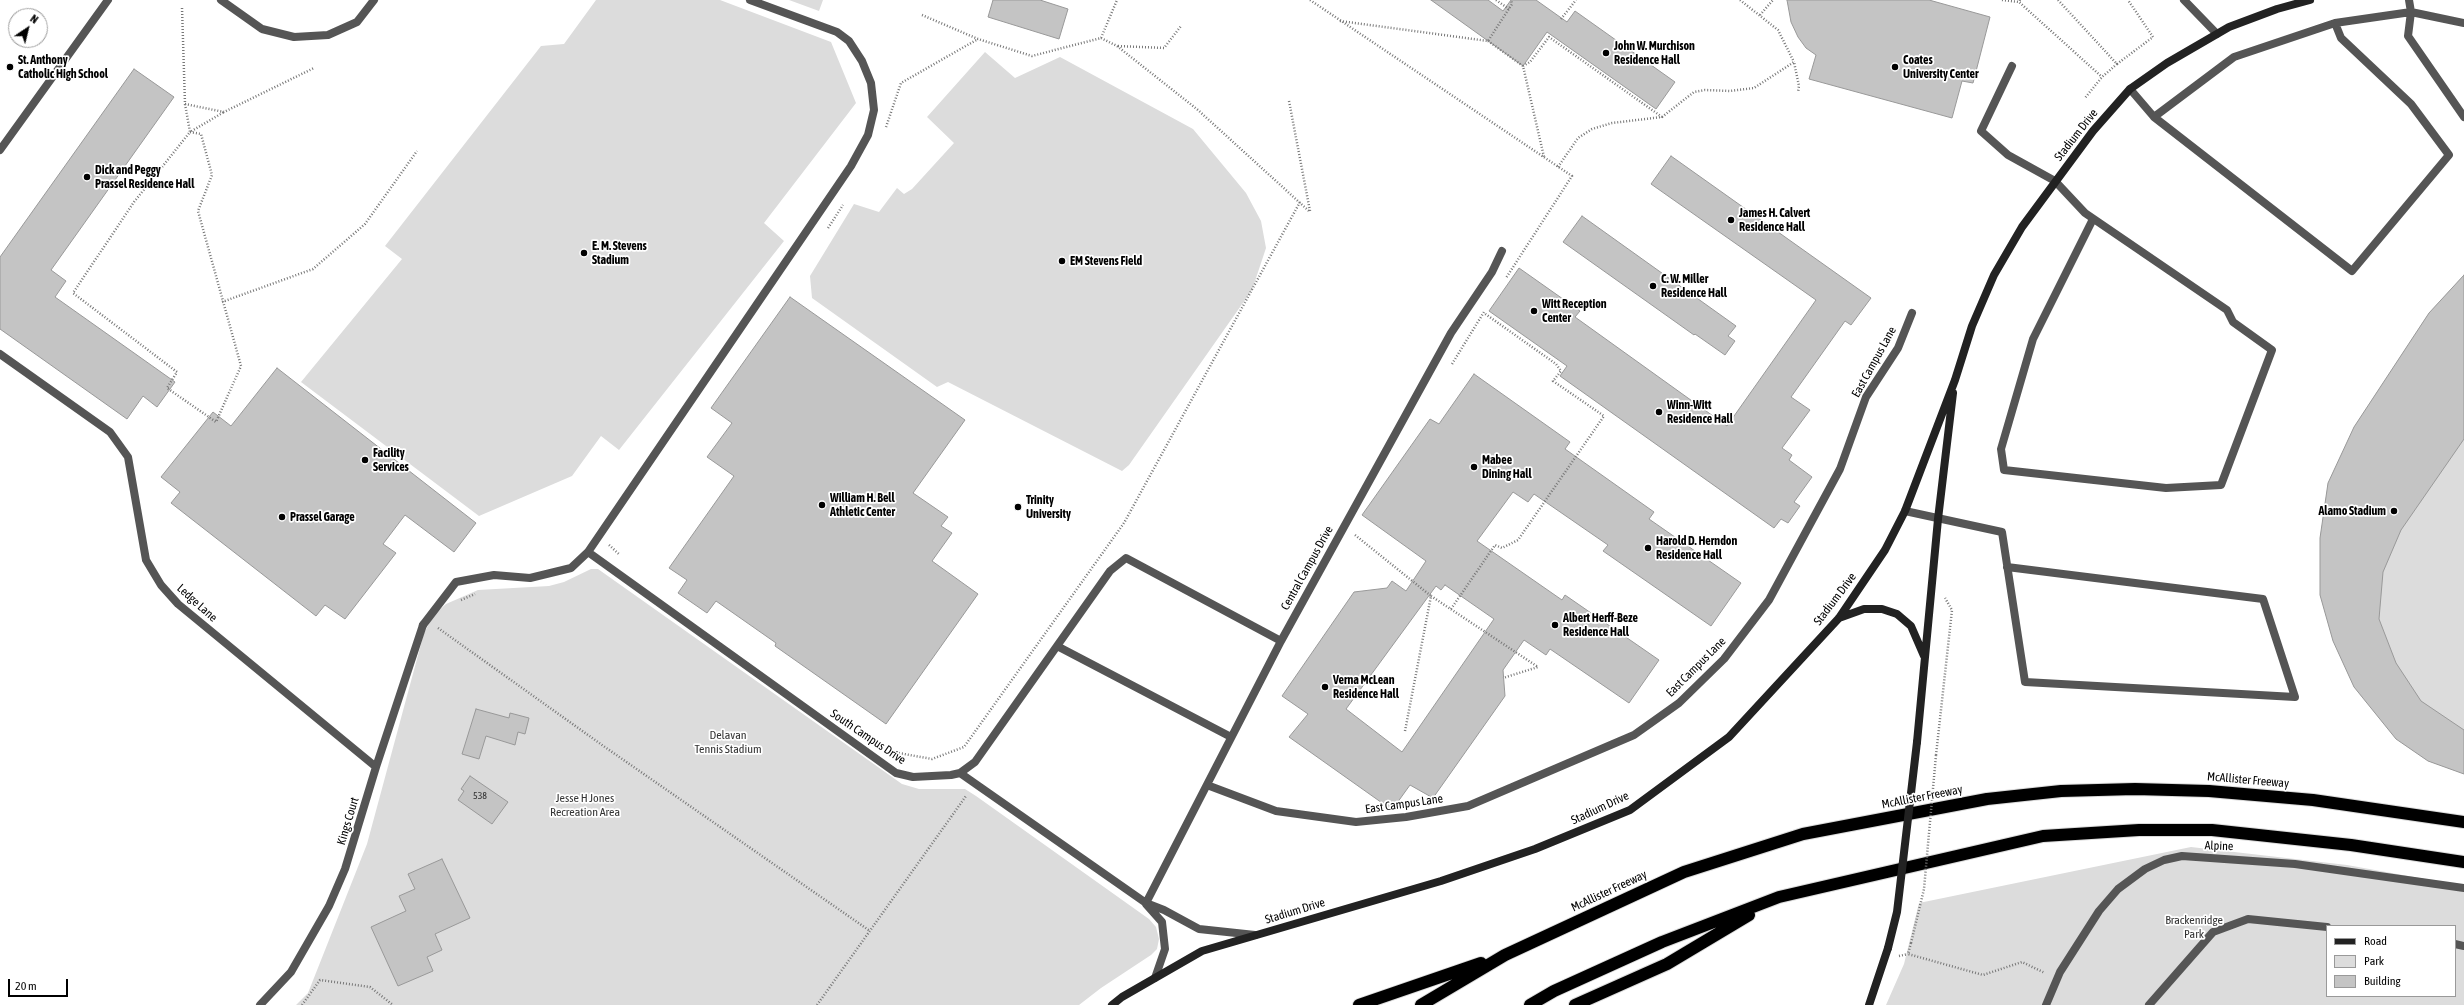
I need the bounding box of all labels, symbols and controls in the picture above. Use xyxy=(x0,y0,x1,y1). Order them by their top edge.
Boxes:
north arrow xyxy=(8,8,48,48)
text: N xyxy=(28,12,40,26)
place label: John W. Murchison Residence Hall xyxy=(1614,39,1695,67)
marker: John W. Murchison Residence Hall xyxy=(1601,48,1611,58)
place label: St. Anthony Catholic High School xyxy=(18,53,108,81)
place label: Coates University Center xyxy=(1903,53,1979,81)
marker: St. Anthony Catholic High School xyxy=(5,62,15,72)
marker: Coates University Center xyxy=(1890,62,1900,72)
street label: Stadium Drive xyxy=(2051,106,2101,164)
place label: Dick and Peggy Prassel Residence Hall xyxy=(95,163,194,191)
marker: Dick and Peggy Prassel Residence Hall xyxy=(82,172,92,182)
place label: James H. Calvert Residence Hall xyxy=(1739,206,1810,234)
marker: James H. Calvert Residence Hall xyxy=(1726,215,1736,225)
place label: E. M. Stevens Stadium xyxy=(592,239,647,267)
marker: E. M. Stevens Stadium xyxy=(579,248,589,258)
place label: EM Stevens Field xyxy=(1070,254,1142,268)
marker: EM Stevens Field xyxy=(1057,256,1067,266)
place label: C. W. Miller Residence Hall xyxy=(1661,272,1727,300)
marker: C. W. Miller Residence Hall xyxy=(1648,281,1658,291)
place label: Witt Reception Center xyxy=(1542,297,1607,325)
marker: Witt Reception Center xyxy=(1529,306,1539,316)
street label: East Campus Lane xyxy=(1849,324,1899,400)
place label: Winn-Witt Residence Hall xyxy=(1667,398,1733,426)
marker: Winn-Witt Residence Hall xyxy=(1654,407,1664,417)
place label: Facility Services xyxy=(373,446,409,474)
place label: Mabee Dining Hall xyxy=(1482,453,1532,481)
marker: Facility Services xyxy=(360,455,370,465)
marker: Mabee Dining Hall xyxy=(1469,462,1479,472)
place label: William H. Bell Athletic Center xyxy=(830,491,895,519)
place label: Trinity University xyxy=(1026,493,1071,521)
marker: William H. Bell Athletic Center xyxy=(817,500,827,510)
marker: Trinity University xyxy=(1013,502,1023,512)
place label: Alamo Stadium xyxy=(2318,504,2386,518)
marker: Alamo Stadium xyxy=(2389,506,2399,516)
place label: Prassel Garage xyxy=(290,510,355,524)
marker: Prassel Garage xyxy=(277,512,287,522)
street label: Central Campus Drive xyxy=(1278,523,1336,613)
place label: Harold D. Herndon Residence Hall xyxy=(1656,534,1737,562)
marker: Harold D. Herndon Residence Hall xyxy=(1643,543,1653,553)
street label: Stadium Drive xyxy=(1811,570,1859,628)
street label: Ledge Lane xyxy=(174,581,220,625)
place label: Albert Herff-Beze Residence Hall xyxy=(1563,611,1638,639)
marker: Albert Herff-Beze Residence Hall xyxy=(1550,620,1560,630)
street label: East Campus Lane xyxy=(1663,634,1729,700)
place label: Verna McLean Residence Hall xyxy=(1333,673,1399,701)
marker: Verna McLean Residence Hall xyxy=(1320,682,1330,692)
street label: South Campus Drive xyxy=(828,707,908,767)
park label: Delavan Tennis Stadium xyxy=(694,728,762,756)
street label: McAllister Freeway xyxy=(2206,769,2290,791)
street label: McAllister Freeway xyxy=(1880,782,1964,812)
street label: Stadium Drive xyxy=(1569,788,1631,828)
house number: 538 xyxy=(473,790,487,802)
park label: Jesse H Jones Recreation Area xyxy=(550,791,620,819)
street label: East Campus Lane xyxy=(1364,791,1444,817)
street label: Kings Court xyxy=(334,795,362,847)
street label: Alpine xyxy=(2204,838,2234,854)
street label: McAllister Freeway xyxy=(1569,867,1649,915)
street label: Stadium Drive xyxy=(1263,895,1327,927)
park label: Brackenridge Park xyxy=(2165,913,2223,941)
legend xyxy=(2326,925,2456,997)
text: Road xyxy=(2364,934,2387,948)
text: Park xyxy=(2364,954,2384,968)
scale bar xyxy=(10,971,70,997)
text: Building xyxy=(2364,974,2401,988)
text: 20 m xyxy=(15,979,37,993)

